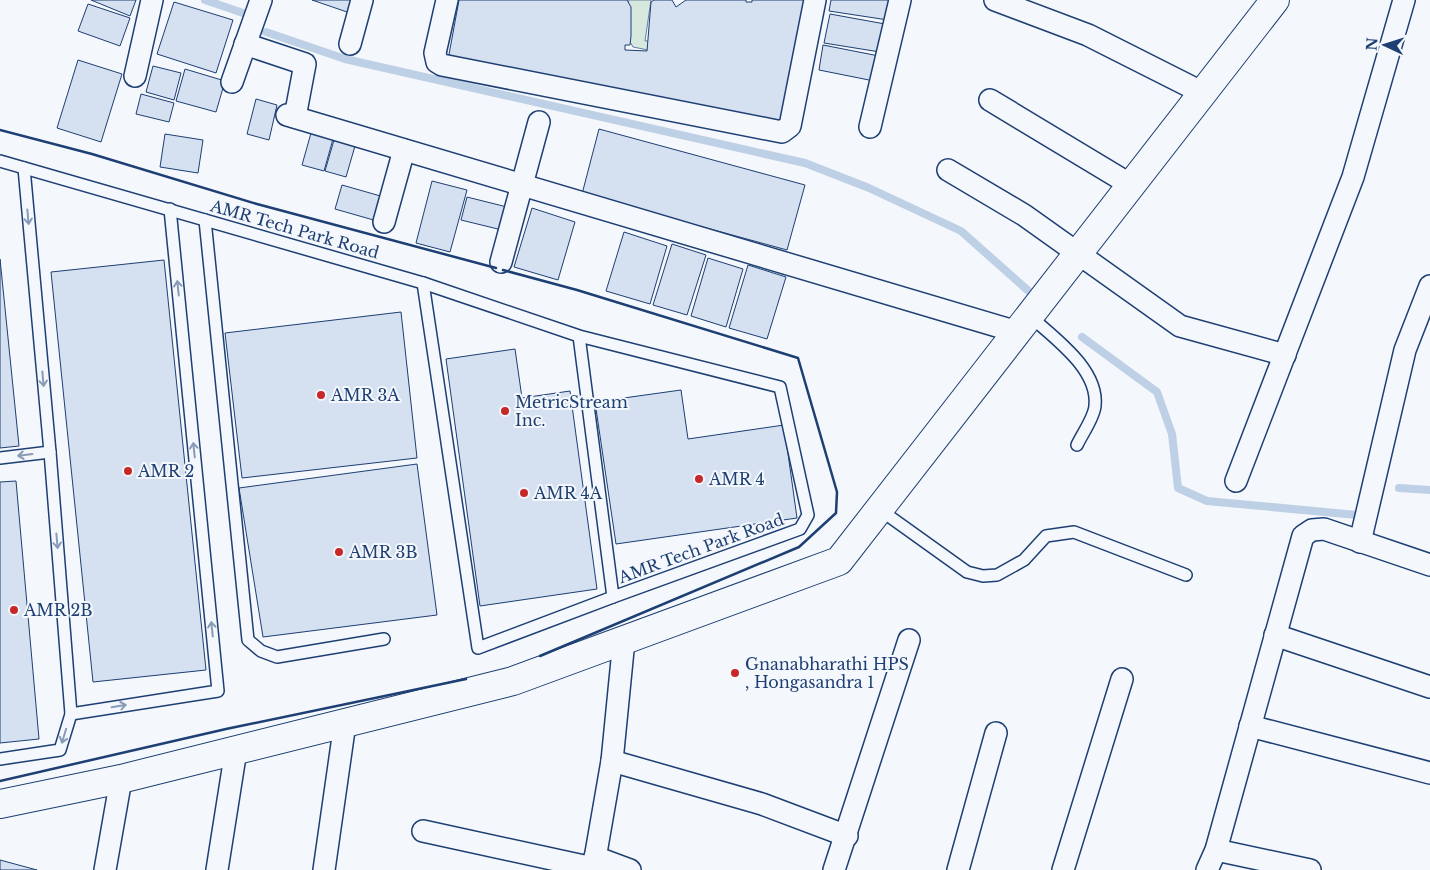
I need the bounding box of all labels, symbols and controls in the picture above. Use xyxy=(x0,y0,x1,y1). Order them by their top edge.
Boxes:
north arrow xyxy=(1360,20,1410,70)
text: N xyxy=(1363,37,1381,51)
street label: AMR Tech Park Road xyxy=(207,195,382,263)
one-way arrow xyxy=(23,209,33,225)
one-way arrow xyxy=(173,280,183,296)
one-way arrow xyxy=(39,370,48,386)
place label: AMR 3A xyxy=(330,385,400,405)
marker: AMR 3A xyxy=(315,389,327,401)
place label: MetricStream Inc. xyxy=(515,392,628,430)
marker: MetricStream Inc. xyxy=(499,405,511,417)
one-way arrow xyxy=(189,442,199,458)
one-way arrow xyxy=(17,450,33,460)
place label: AMR 2 xyxy=(137,461,194,481)
marker: AMR 2 xyxy=(122,465,134,477)
place label: AMR 4 xyxy=(708,469,765,489)
marker: AMR 4 xyxy=(693,473,705,485)
place label: AMR 4A xyxy=(533,483,603,503)
marker: AMR 4A xyxy=(518,487,530,499)
street label: AMR Tech Park Road xyxy=(615,509,787,588)
one-way arrow xyxy=(53,532,62,548)
place label: AMR 3B xyxy=(348,542,418,562)
marker: AMR 3B xyxy=(333,546,345,558)
place label: AMR 2B xyxy=(23,600,93,620)
marker: AMR 2B xyxy=(8,604,20,616)
one-way arrow xyxy=(207,621,217,637)
place label: Gnanabharathi HPS , Hongasandra 1 xyxy=(745,654,909,692)
marker: Gnanabharathi HPS , Hongasandra 1 xyxy=(729,667,741,679)
one-way arrow xyxy=(111,701,127,711)
one-way arrow xyxy=(59,728,68,744)

